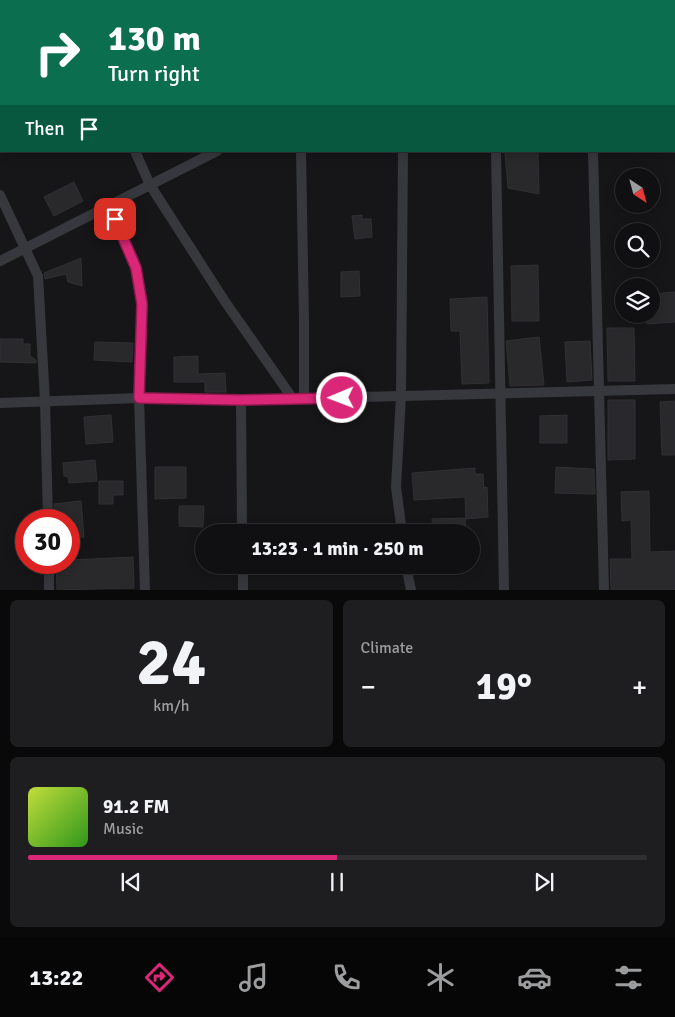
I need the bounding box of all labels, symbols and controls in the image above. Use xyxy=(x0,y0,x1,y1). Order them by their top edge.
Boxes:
text: 130 m xyxy=(108,17,201,60)
icon: right xyxy=(25,20,90,85)
text: Turn right xyxy=(108,60,200,87)
icon: arrive xyxy=(75,115,103,143)
text: Then xyxy=(25,117,65,141)
north arrow xyxy=(615,168,660,212)
map controls xyxy=(615,168,660,323)
pin xyxy=(94,198,136,240)
icon: arrive xyxy=(101,205,129,233)
button: search xyxy=(615,223,660,268)
button: layers xyxy=(615,278,660,323)
position arrow xyxy=(315,371,367,423)
speed limit sign: 30 xyxy=(15,509,80,574)
text: 13:23 · 1 min · 250 m xyxy=(251,537,424,561)
text: 24 xyxy=(136,623,206,703)
text: Climate xyxy=(361,638,413,658)
text: 19° xyxy=(476,663,532,710)
text: − xyxy=(361,670,376,704)
text: + xyxy=(632,670,647,704)
text: km/h xyxy=(153,696,189,716)
text: 91.2 FM xyxy=(103,795,169,819)
text: Music xyxy=(103,819,144,839)
icon: previous xyxy=(117,868,145,896)
icon: pause xyxy=(323,868,351,896)
icon: next xyxy=(530,868,558,896)
icon: directions xyxy=(142,960,177,995)
icon: music xyxy=(236,960,271,995)
icon: phone xyxy=(329,960,364,995)
icon: climate xyxy=(423,960,458,995)
icon: car xyxy=(517,960,552,995)
icon: filters xyxy=(611,960,646,995)
text: 13:22 xyxy=(29,964,83,991)

